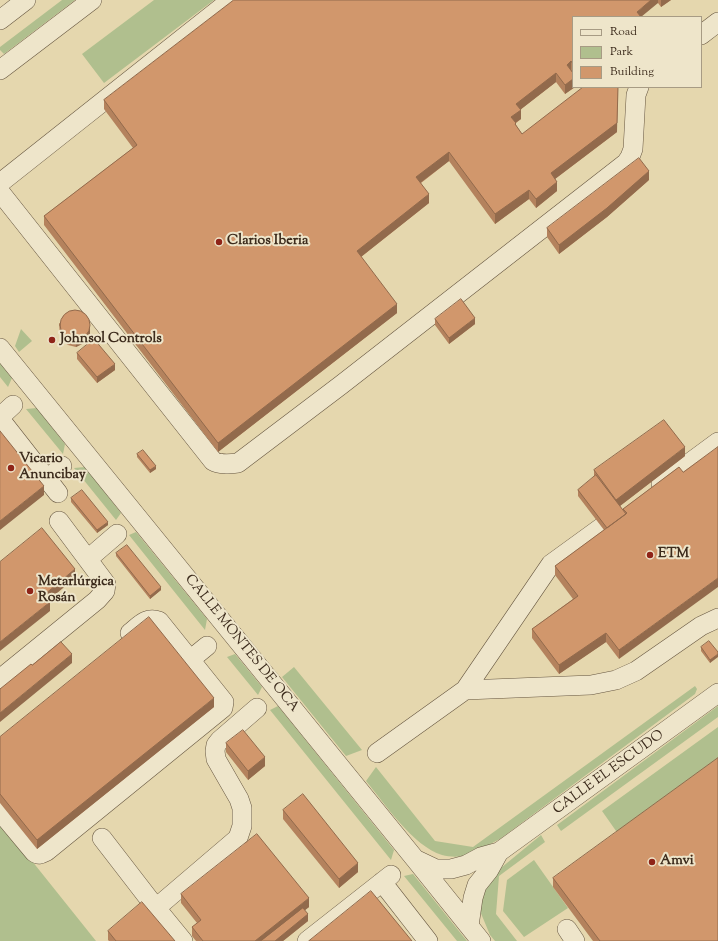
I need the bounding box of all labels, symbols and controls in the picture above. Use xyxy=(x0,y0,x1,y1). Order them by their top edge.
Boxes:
legend xyxy=(572,16,702,88)
text: Road xyxy=(610,23,637,41)
text: Park xyxy=(610,43,633,61)
text: Building xyxy=(610,63,654,81)
place label: Clarios Iberia xyxy=(227,234,308,250)
marker: Clarios Iberia xyxy=(214,237,224,247)
place label: Johnsol Controls xyxy=(60,332,162,348)
marker: Johnsol Controls xyxy=(47,335,57,345)
place label: Vicario Anuncibay xyxy=(19,452,86,484)
marker: Vicario Anuncibay xyxy=(6,463,16,473)
place label: ETM xyxy=(658,547,689,563)
marker: ETM xyxy=(645,550,655,560)
street label: CALLE MONTES DE OCA xyxy=(180,572,302,716)
place label: Metarlúrgica Rosán xyxy=(38,575,114,608)
marker: Metarlúrgica Rosán xyxy=(25,586,35,596)
street label: CALLE EL ESCUDO xyxy=(550,727,668,819)
place label: Amvi xyxy=(660,854,694,870)
marker: Amvi xyxy=(647,857,657,867)

